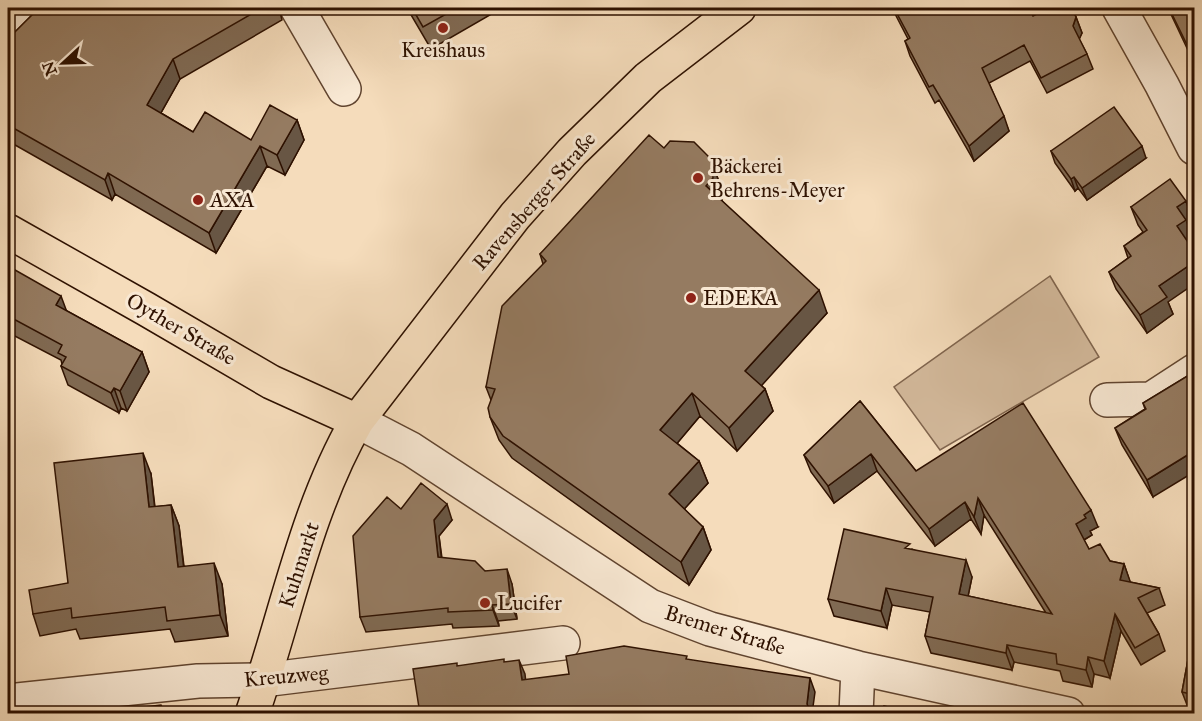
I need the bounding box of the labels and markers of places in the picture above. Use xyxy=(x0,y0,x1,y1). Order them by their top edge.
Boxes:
marker: Kreishaus xyxy=(436,21,450,35)
place label: Kreishaus xyxy=(401,37,485,63)
place label: Bäckerei Behrens-Meyer xyxy=(710,153,845,203)
marker: Bäckerei Behrens-Meyer xyxy=(691,171,705,185)
place label: AXA xyxy=(209,187,255,213)
marker: AXA xyxy=(191,193,205,207)
place label: EDEKA xyxy=(703,285,778,311)
marker: EDEKA xyxy=(684,291,698,305)
place label: Lucifer xyxy=(497,590,562,616)
marker: Lucifer xyxy=(478,596,492,610)

